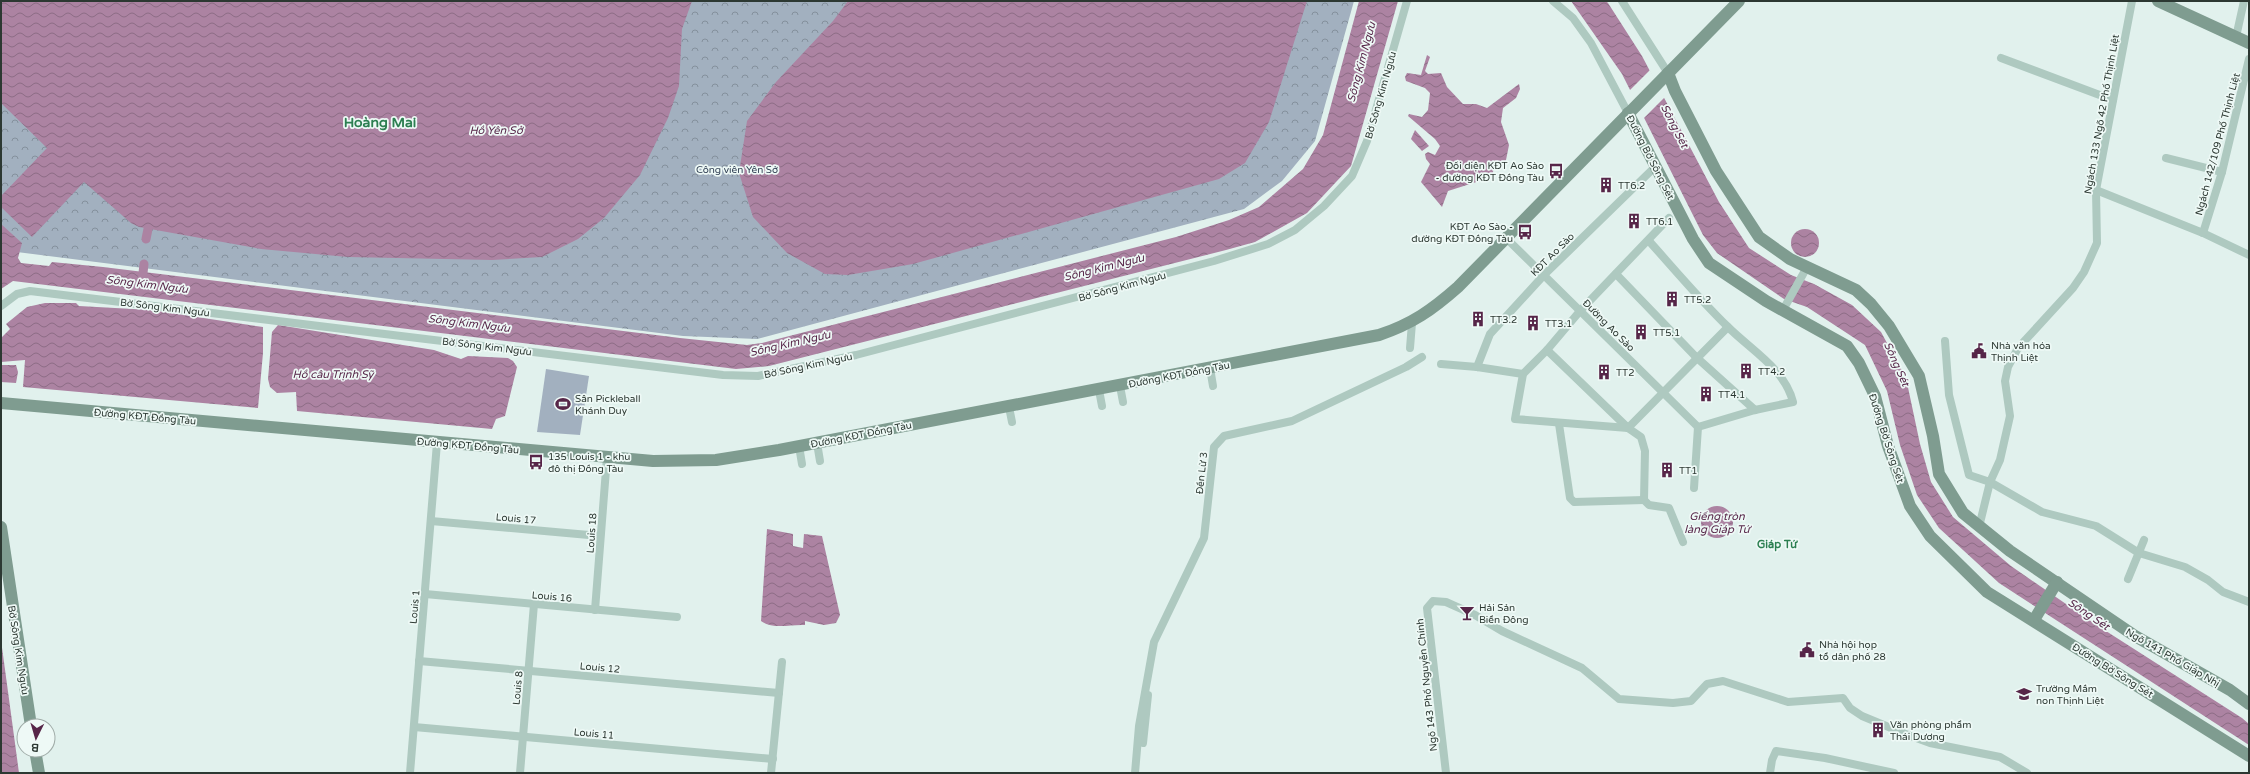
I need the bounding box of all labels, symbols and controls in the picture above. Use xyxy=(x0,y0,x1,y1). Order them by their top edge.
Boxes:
water label: Sông Kim Ngưu xyxy=(1345,20,1379,103)
street label: Ngách 133 Ngõ 42 Phố Thịnh Liệt xyxy=(2082,33,2122,195)
street label: Bờ Sông Kim Ngưu xyxy=(1363,50,1399,140)
street label: Ngách 142/109 Phố Thịnh Liệt xyxy=(2193,71,2243,217)
water label: Sông Sét xyxy=(1658,102,1692,152)
street label: Đường Bờ Sông Sét xyxy=(1624,113,1677,202)
district label: Hoàng Mai xyxy=(344,114,416,131)
water label: Hồ Yên Sở xyxy=(469,124,524,137)
place label: Đối diện KĐT Ao Sào - đường KĐT Đồng Tàu xyxy=(1436,160,1544,184)
bus stop icon: Đối diện KĐT Ao Sào - đường KĐT Đồng Tàu xyxy=(1547,162,1565,180)
park label: Công viên Yên Sở xyxy=(696,164,778,176)
building icon: TT6.2 xyxy=(1597,176,1615,194)
place label: TT6.2 xyxy=(1618,180,1645,192)
building icon: TT6.1 xyxy=(1625,212,1643,230)
place label: TT6.1 xyxy=(1646,216,1673,228)
place label: KĐT Ao Sào - đường KĐT Đồng Tàu xyxy=(1411,221,1513,245)
bus stop icon: KĐT Ao Sào - đường KĐT Đồng Tàu xyxy=(1516,223,1534,241)
street label: KĐT Ao Sào xyxy=(1528,230,1577,279)
water label: Sông Kim Ngưu xyxy=(1063,251,1147,284)
street label: Bờ Sông Kim Ngưu xyxy=(1077,269,1167,304)
water label: Sông Kim Ngưu xyxy=(105,273,190,296)
building icon: TT5.2 xyxy=(1663,290,1681,308)
place label: TT5.2 xyxy=(1684,294,1711,306)
street label: Bờ Sông Kim Ngưu xyxy=(119,297,210,319)
street label: Đường Ao Sào xyxy=(1580,297,1637,354)
building icon: TT3.2 xyxy=(1469,310,1487,328)
water label: Sông Kim Ngưu xyxy=(427,312,512,335)
place label: TT3.2 xyxy=(1490,314,1517,326)
building icon: TT3.1 xyxy=(1524,314,1542,332)
place label: TT3.1 xyxy=(1545,318,1572,330)
building icon: TT5.1 xyxy=(1632,323,1650,341)
place label: TT5.1 xyxy=(1653,327,1680,339)
water label: Sông Kim Ngưu xyxy=(749,328,833,359)
street label: Bờ Sông Kim Ngưu xyxy=(441,336,532,358)
water label: Sông Sét xyxy=(1881,340,1913,390)
place label: Nhà văn hóa Thịnh Liệt xyxy=(1991,340,2051,364)
public building icon: Nhà văn hóa Thịnh Liệt xyxy=(1970,342,1988,360)
street label: Bờ Sông Kim Ngưu xyxy=(763,351,854,381)
street label: Đường KĐT Đồng Tàu xyxy=(1128,359,1231,391)
building icon: TT4.2 xyxy=(1737,362,1755,380)
building icon: TT2 xyxy=(1595,363,1613,381)
place label: TT4.2 xyxy=(1758,366,1785,378)
place label: TT2 xyxy=(1616,367,1634,379)
water label: Hồ câu Trịnh Sỹ xyxy=(293,368,375,381)
building icon: TT4.1 xyxy=(1697,385,1715,403)
place label: TT4.1 xyxy=(1718,389,1745,401)
street label: Đường Bờ Sông Sét xyxy=(1866,392,1906,485)
place label: Sân Pickleball Khánh Duy xyxy=(575,393,640,417)
sports icon: Sân Pickleball Khánh Duy xyxy=(554,395,572,413)
street label: Đường KĐT Đồng Tàu xyxy=(93,407,197,427)
street label: Đường KĐT Đồng Tàu xyxy=(810,419,913,451)
street label: Đường KĐT Đồng Tàu xyxy=(416,436,520,456)
place label: 135 Louis 1 - khu đô thị Đồng Tàu xyxy=(548,451,630,475)
street label: Đền Lừ 3 xyxy=(1194,451,1210,495)
bus stop icon: 135 Louis 1 - khu đô thị Đồng Tàu xyxy=(527,453,545,471)
building icon: TT1 xyxy=(1658,461,1676,479)
place label: TT1 xyxy=(1679,465,1697,477)
water label: Giếng tròn làng Giáp Tứ xyxy=(1684,510,1753,536)
street label: Louis 17 xyxy=(495,511,537,527)
street label: Louis 18 xyxy=(585,513,599,554)
district label: Giáp Tứ xyxy=(1757,538,1798,552)
street label: Louis 16 xyxy=(531,589,573,605)
street label: Louis 1 xyxy=(408,590,422,625)
water label: Sông Sét xyxy=(2066,596,2113,634)
place label: Hải Sản Biển Đông xyxy=(1479,602,1529,626)
bar icon: Hải Sản Biển Đông xyxy=(1458,604,1476,622)
street label: Bờ Sông Kim Ngưu xyxy=(5,605,31,696)
street label: Ngõ 143 Phố Nguyễn Chính xyxy=(1414,618,1440,752)
street label: Ngõ 141 Phố Giáp Nhị xyxy=(2123,626,2222,690)
place label: Nhà hội họp tổ dân phố 28 xyxy=(1819,639,1886,663)
public building icon: Nhà hội họp tổ dân phố 28 xyxy=(1798,641,1816,659)
street label: Đường Bờ Sông Sét xyxy=(2070,641,2155,701)
street label: Louis 12 xyxy=(579,660,621,676)
street label: Louis 8 xyxy=(511,671,525,706)
place label: Trường Mầm non Thịnh Liệt xyxy=(2036,683,2104,707)
school or university icon: Trường Mầm non Thịnh Liệt xyxy=(2015,685,2033,703)
north arrow xyxy=(16,718,56,758)
place label: Văn phòng phẩm Thái Dương xyxy=(1890,719,1971,743)
building icon: Văn phòng phẩm Thái Dương xyxy=(1869,721,1887,739)
street label: Louis 11 xyxy=(573,726,615,742)
text: B xyxy=(30,741,40,754)

